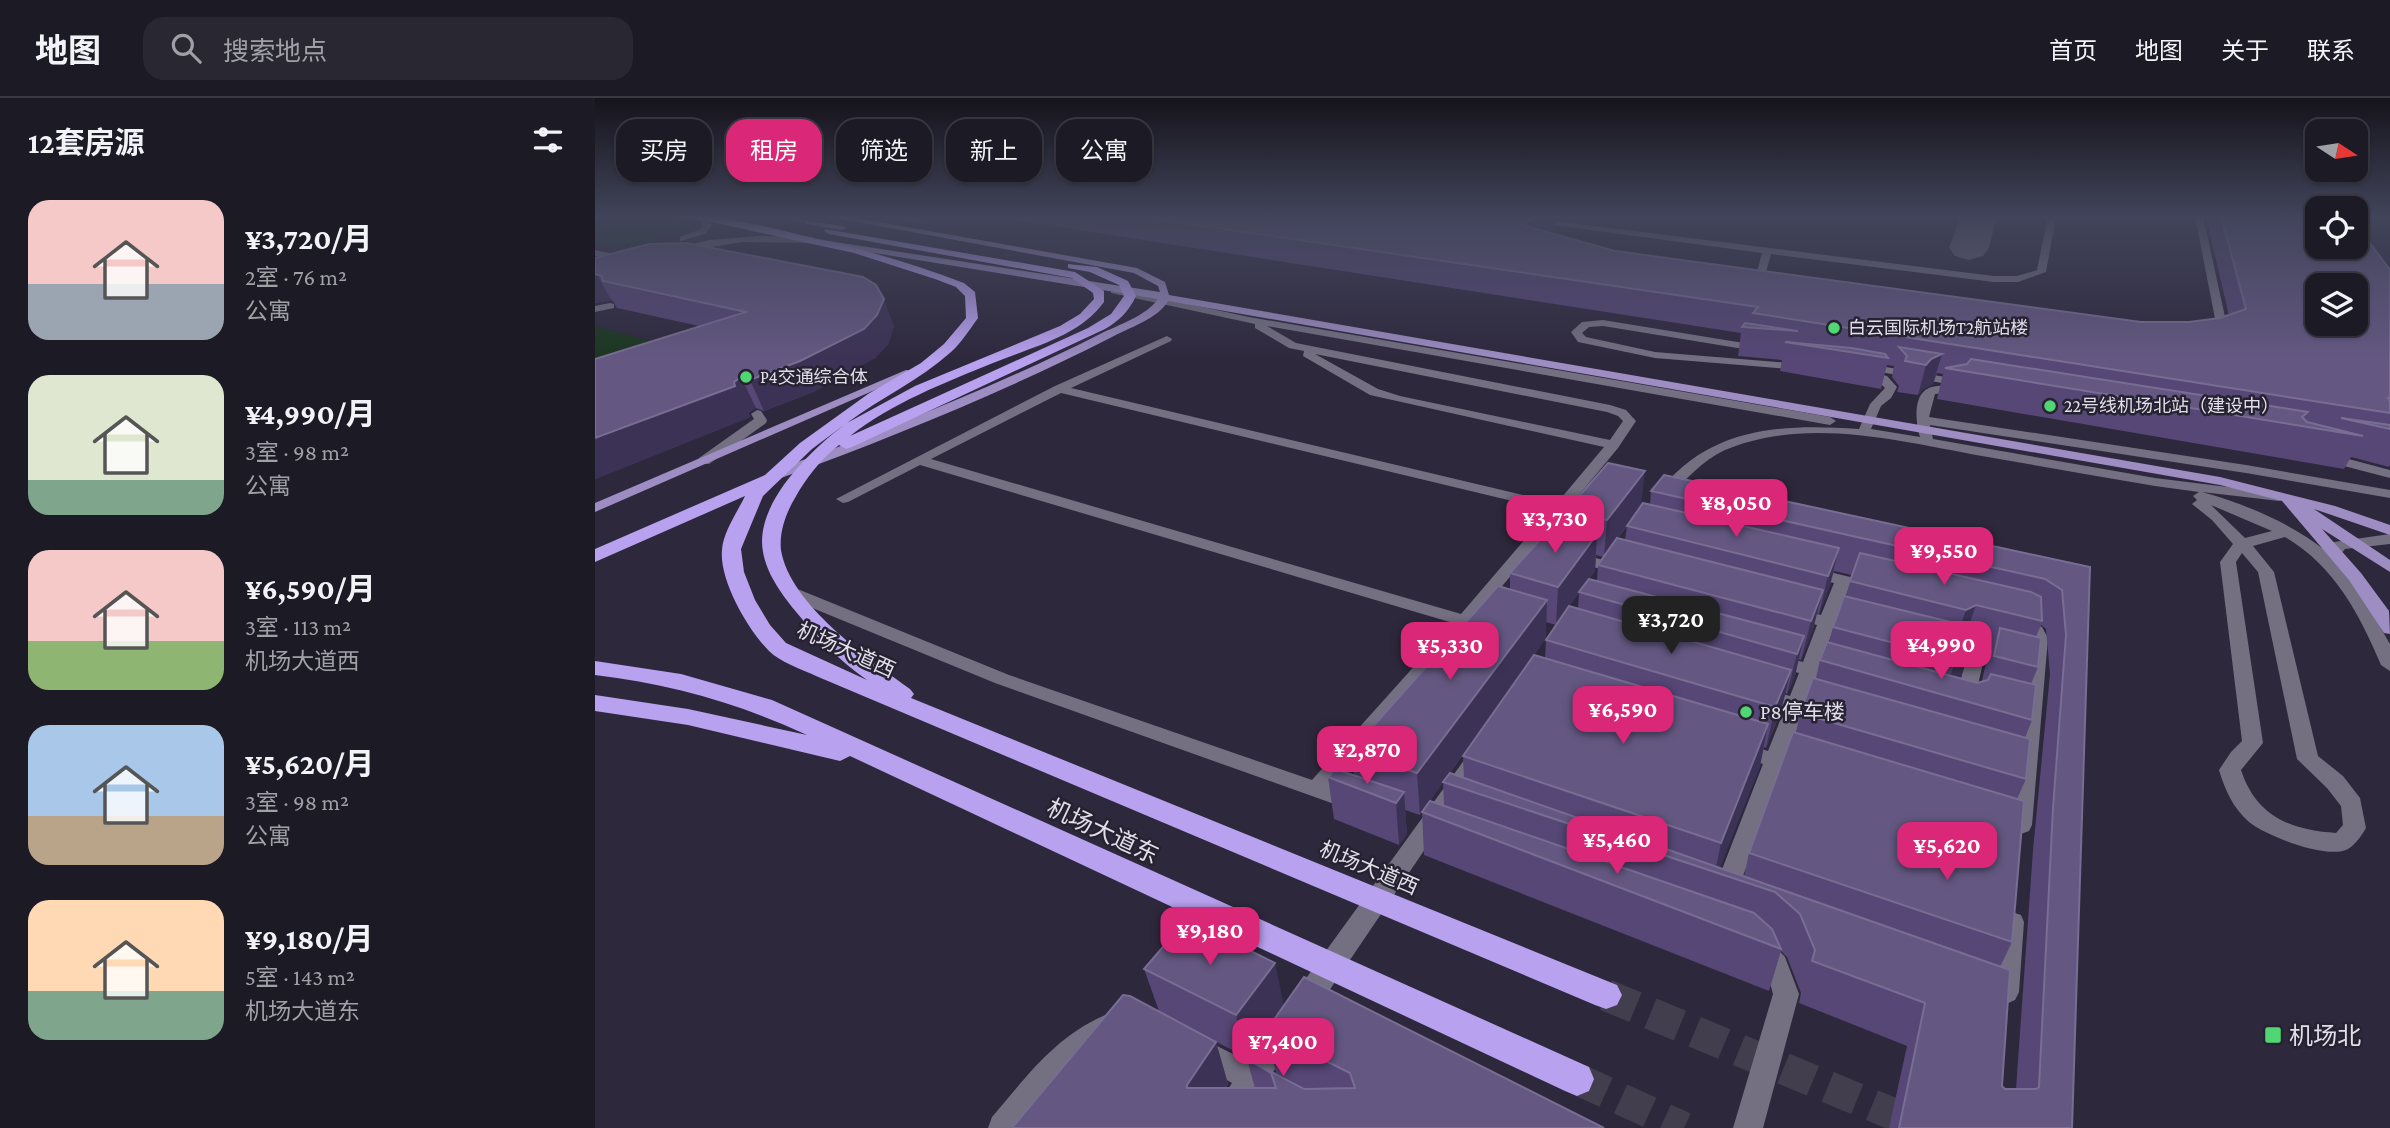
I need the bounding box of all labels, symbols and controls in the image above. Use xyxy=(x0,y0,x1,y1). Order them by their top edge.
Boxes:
search box xyxy=(143,17,633,80)
icon: search xyxy=(167,29,205,67)
text: 地图 xyxy=(35,32,101,69)
text: 搜索地点 xyxy=(223,37,327,66)
text: 首页 xyxy=(2049,37,2097,64)
text: 地图 xyxy=(2135,37,2183,64)
text: 关于 xyxy=(2221,37,2269,64)
text: 联系 xyxy=(2307,37,2355,64)
chip: 买房 xyxy=(616,119,712,182)
chip: 租房 xyxy=(726,119,822,182)
chip: 筛选 xyxy=(836,119,932,182)
chip: 新上 xyxy=(946,119,1042,182)
chip: 公寓 xyxy=(1056,119,1152,182)
north arrow xyxy=(2305,119,2368,182)
map controls xyxy=(2305,119,2368,336)
icon: filters xyxy=(529,121,567,159)
text: 12套房源 xyxy=(28,126,145,159)
button: locate xyxy=(2305,196,2368,259)
text: ¥3,720/月 xyxy=(245,222,372,255)
icon: home xyxy=(84,228,168,312)
text: 2室 · 76 m² xyxy=(245,264,347,290)
button: layers xyxy=(2305,273,2368,336)
text: 公寓 xyxy=(245,298,291,324)
place label: 白云国际机场T2航站楼 xyxy=(1848,318,2028,338)
marker: 白云国际机场T2航站楼 xyxy=(1826,320,1842,336)
place label: P4交通综合体 xyxy=(760,367,868,387)
marker: P4交通综合体 xyxy=(738,369,754,385)
place label: 22号线机场北站（建设中） xyxy=(2064,396,2279,416)
text: ¥4,990/月 xyxy=(245,397,376,430)
marker: 22号线机场北站（建设中） xyxy=(2042,398,2058,414)
icon: home xyxy=(84,403,168,487)
text: 3室 · 98 m² xyxy=(245,439,349,465)
text: 公寓 xyxy=(245,473,291,499)
pin: ¥8,050 xyxy=(1679,480,1793,539)
text: ¥8,050 xyxy=(1700,489,1772,515)
pin: ¥3,730 xyxy=(1498,496,1612,555)
text: ¥3,730 xyxy=(1522,505,1588,531)
pin: ¥9,550 xyxy=(1887,528,2001,587)
text: ¥9,550 xyxy=(1910,537,1978,563)
text: ¥6,590/月 xyxy=(245,572,376,605)
icon: home xyxy=(84,578,168,662)
pin: ¥3,720 xyxy=(1614,596,1728,656)
text: ¥3,720 xyxy=(1638,606,1704,632)
text: 3室 · 113 m² xyxy=(245,614,351,640)
street label: 机场大道西 xyxy=(793,618,899,682)
pin: ¥5,330 xyxy=(1393,622,1507,682)
pin: ¥4,990 xyxy=(1884,622,1998,681)
text: ¥4,990 xyxy=(1907,631,1975,657)
text: ¥5,330 xyxy=(1417,632,1483,658)
text: 机场大道西 xyxy=(245,648,360,674)
pin: ¥6,590 xyxy=(1566,686,1680,746)
text: ¥6,590 xyxy=(1589,696,1657,722)
place label: P8停车楼 xyxy=(1760,700,1845,724)
marker: P8停车楼 xyxy=(1738,704,1754,720)
pin: ¥2,870 xyxy=(1310,726,1424,786)
text: ¥2,870 xyxy=(1333,736,1401,762)
text: ¥5,620/月 xyxy=(245,747,374,780)
icon: home xyxy=(84,753,168,837)
text: 3室 · 98 m² xyxy=(245,789,349,815)
street label: 机场大道东 xyxy=(1043,793,1163,869)
pin: ¥5,460 xyxy=(1560,816,1674,876)
pin: ¥5,620 xyxy=(1890,822,2004,882)
text: 公寓 xyxy=(245,823,291,849)
text: ¥5,460 xyxy=(1583,826,1651,852)
text: ¥5,620 xyxy=(1913,832,1981,858)
street label: 机场大道西 xyxy=(1316,836,1422,900)
pin: ¥9,180 xyxy=(1153,908,1267,967)
text: ¥9,180 xyxy=(1176,917,1244,943)
text: ¥9,180/月 xyxy=(245,922,374,955)
icon: home xyxy=(84,928,168,1012)
text: 5室 · 143 m² xyxy=(245,964,355,990)
text: 机场大道东 xyxy=(245,998,360,1024)
pin: ¥7,400 xyxy=(1226,1018,1340,1078)
place label: 机场北 xyxy=(2289,1022,2361,1049)
marker: 机场北 xyxy=(2263,1025,2283,1045)
text: ¥7,400 xyxy=(1248,1028,1318,1054)

